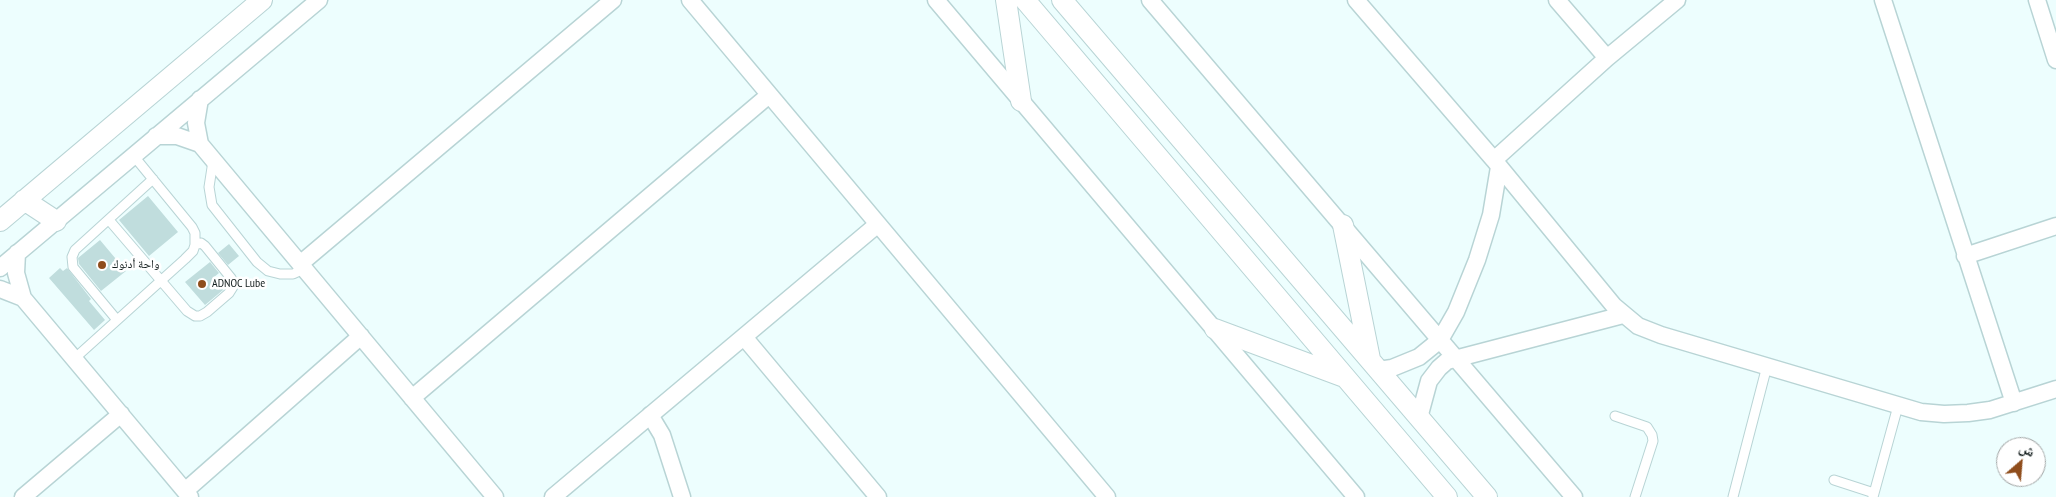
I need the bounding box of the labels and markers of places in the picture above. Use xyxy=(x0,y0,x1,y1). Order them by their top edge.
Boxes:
place label: واحة أدنوك xyxy=(112,258,160,272)
marker: واحة أدنوك xyxy=(96,259,108,271)
place label: ADNOC Lube xyxy=(212,277,265,291)
marker: ADNOC Lube xyxy=(196,278,208,290)

